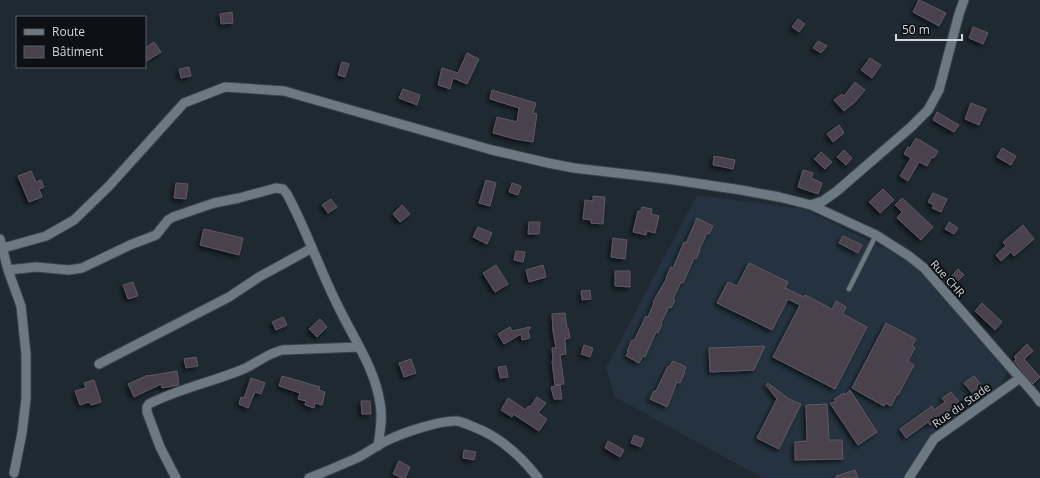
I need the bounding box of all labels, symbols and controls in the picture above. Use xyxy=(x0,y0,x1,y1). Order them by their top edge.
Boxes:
legend xyxy=(16,16,146,68)
scale bar xyxy=(896,16,962,42)
text: 50 m xyxy=(902,21,930,38)
text: Route xyxy=(52,23,85,40)
text: Bâtiment xyxy=(52,43,103,60)
street label: Rue CHR xyxy=(928,256,969,300)
street label: Rue du Stade xyxy=(929,379,993,431)

